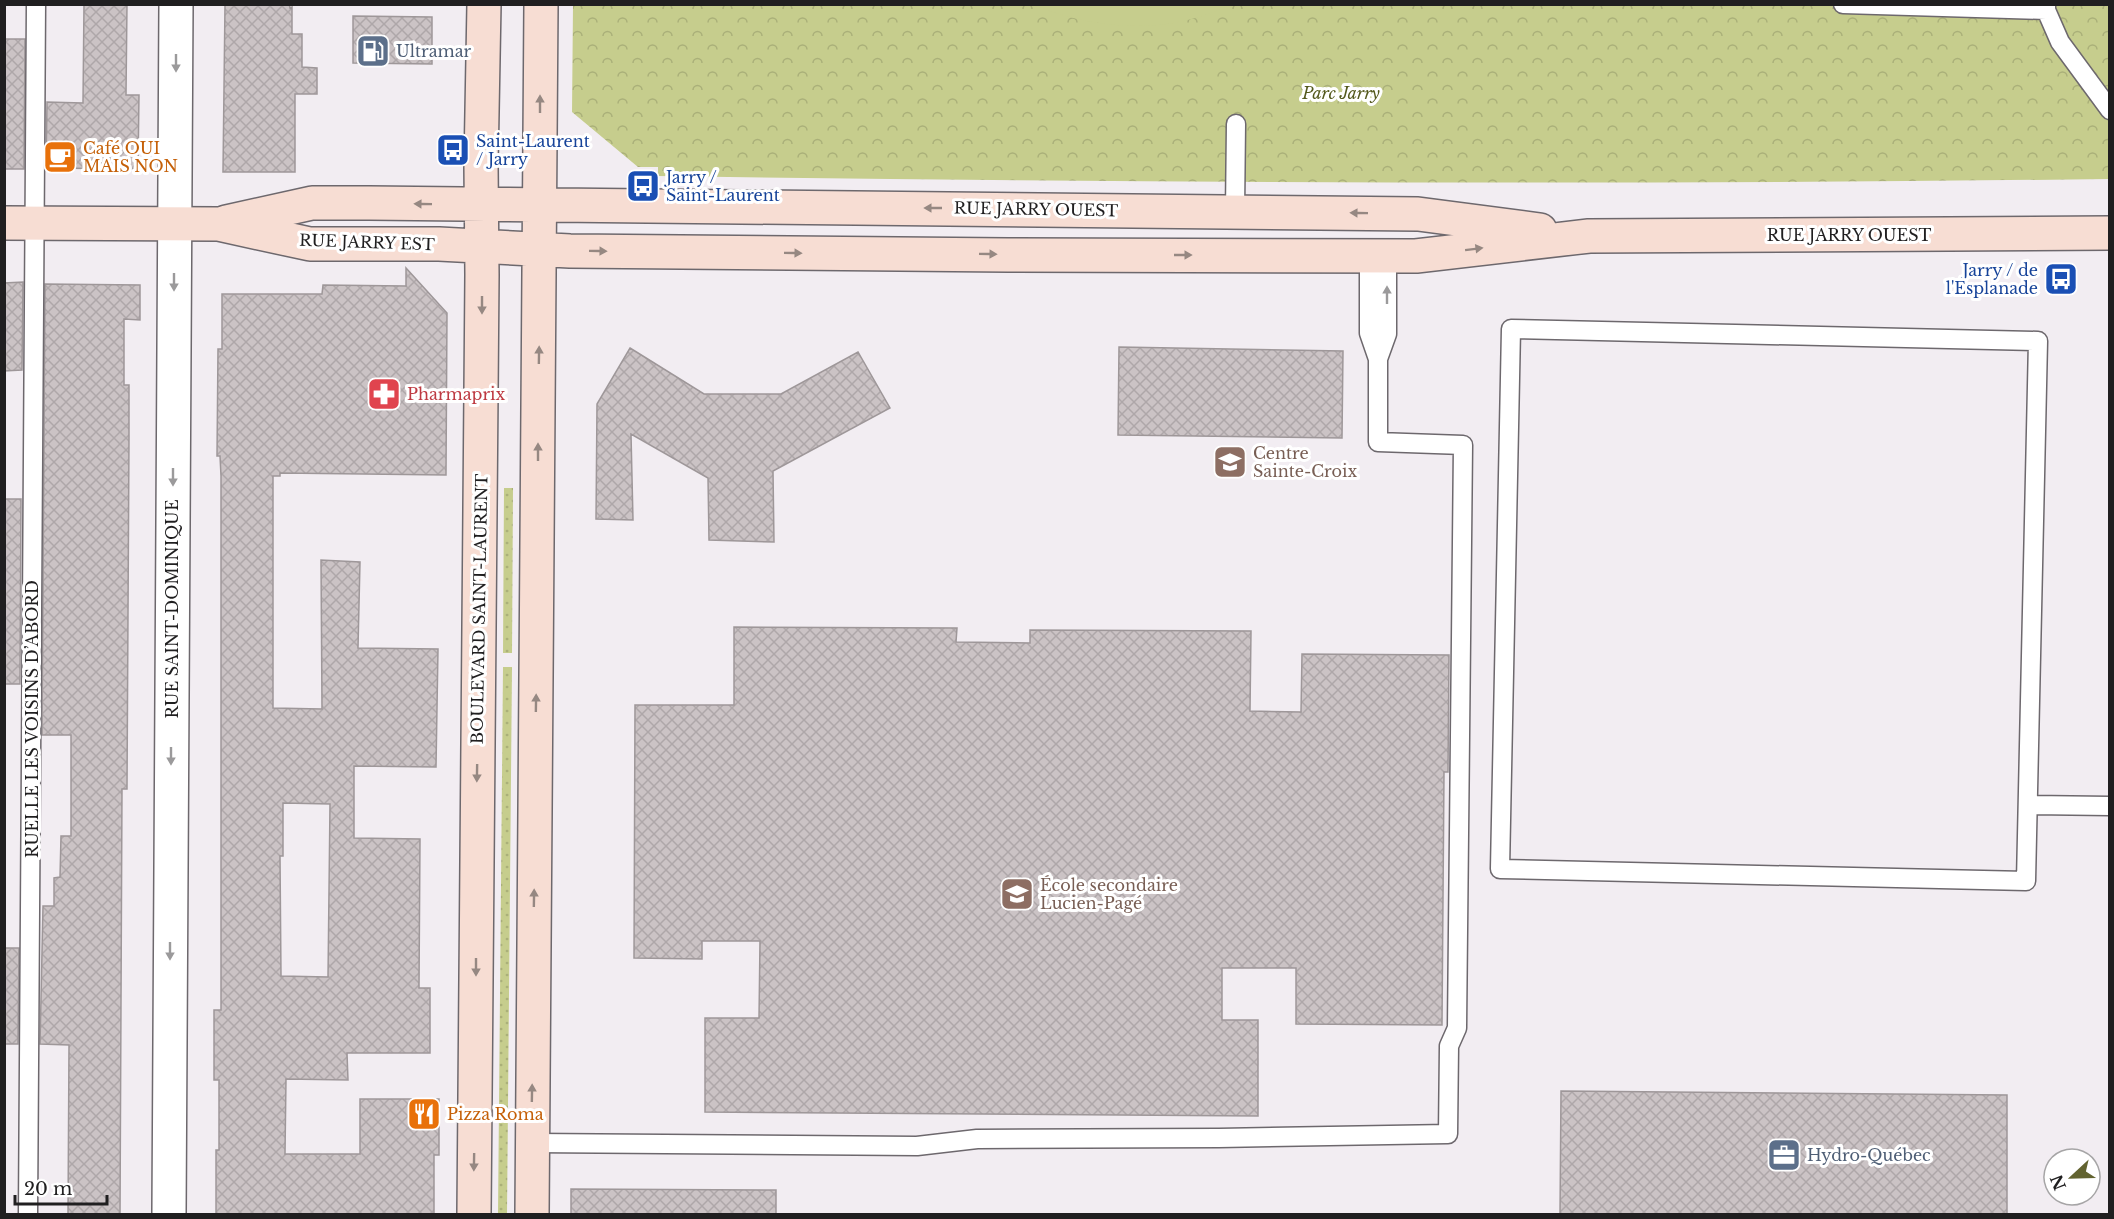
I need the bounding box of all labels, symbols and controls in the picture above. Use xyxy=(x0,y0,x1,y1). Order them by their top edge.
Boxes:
fuel station icon: Ultramar xyxy=(355,33,391,69)
place label: Ultramar xyxy=(396,41,472,61)
one-way arrow xyxy=(171,53,181,72)
park label: Parc Jarry xyxy=(1301,83,1381,103)
one-way arrow xyxy=(535,95,545,114)
place label: Saint-Laurent / Jarry xyxy=(476,131,590,169)
bus stop icon: Saint-Laurent / Jarry xyxy=(435,132,471,168)
place label: Café OUI MAIS NON xyxy=(83,138,178,176)
cafe icon: Café OUI MAIS NON xyxy=(42,139,78,175)
place label: Jarry / Saint-Laurent xyxy=(664,167,780,205)
bus stop icon: Jarry / Saint-Laurent xyxy=(625,168,661,204)
street label: RUE JARRY OUEST xyxy=(954,198,1119,220)
one-way arrow xyxy=(413,199,432,208)
one-way arrow xyxy=(924,203,943,213)
one-way arrow xyxy=(1350,208,1369,218)
street label: RUE JARRY OUEST xyxy=(1767,225,1931,245)
street label: RUE JARRY EST xyxy=(299,230,435,254)
one-way arrow xyxy=(1465,245,1484,254)
one-way arrow xyxy=(589,246,608,256)
one-way arrow xyxy=(784,248,803,258)
one-way arrow xyxy=(979,250,998,259)
one-way arrow xyxy=(1174,250,1193,260)
place label: Jarry / de l'Esplanade xyxy=(1946,260,2038,298)
bus stop icon: Jarry / de l'Esplanade xyxy=(2043,261,2079,297)
one-way arrow xyxy=(169,272,179,291)
one-way arrow xyxy=(1382,285,1392,304)
one-way arrow xyxy=(477,295,487,314)
one-way arrow xyxy=(534,346,544,365)
pharmacy icon: Pharmaprix xyxy=(366,376,402,412)
place label: Pharmaprix xyxy=(407,384,505,404)
one-way arrow xyxy=(533,443,543,462)
place label: Centre Sainte-Croix xyxy=(1253,443,1357,481)
school or university icon: Centre Sainte-Croix xyxy=(1212,444,1248,480)
one-way arrow xyxy=(168,467,178,486)
street label: BOULEVARD SAINT-LAURENT xyxy=(467,474,491,744)
street label: RUE SAINT-DOMINIQUE xyxy=(162,500,182,718)
street label: RUELLE LES VOISINS D’ABORD xyxy=(22,580,42,858)
one-way arrow xyxy=(531,694,541,713)
one-way arrow xyxy=(166,746,176,765)
one-way arrow xyxy=(473,763,482,782)
place label: École secondaire Lucien-Pagé xyxy=(1040,875,1178,913)
school or university icon: École secondaire Lucien-Pagé xyxy=(999,876,1035,912)
one-way arrow xyxy=(529,889,539,908)
one-way arrow xyxy=(165,941,175,960)
one-way arrow xyxy=(471,958,481,977)
one-way arrow xyxy=(527,1084,537,1103)
restaurant icon: Pizza Roma xyxy=(406,1096,442,1132)
place label: Pizza Roma xyxy=(447,1104,544,1124)
office icon: Hydro-Québec xyxy=(1766,1137,1802,1173)
place label: Hydro-Québec xyxy=(1807,1145,1931,1165)
north arrow xyxy=(2042,1147,2102,1207)
one-way arrow xyxy=(469,1153,479,1172)
scale bar xyxy=(15,1168,106,1206)
text: N xyxy=(2046,1172,2070,1193)
text: 20 m xyxy=(24,1178,72,1200)

